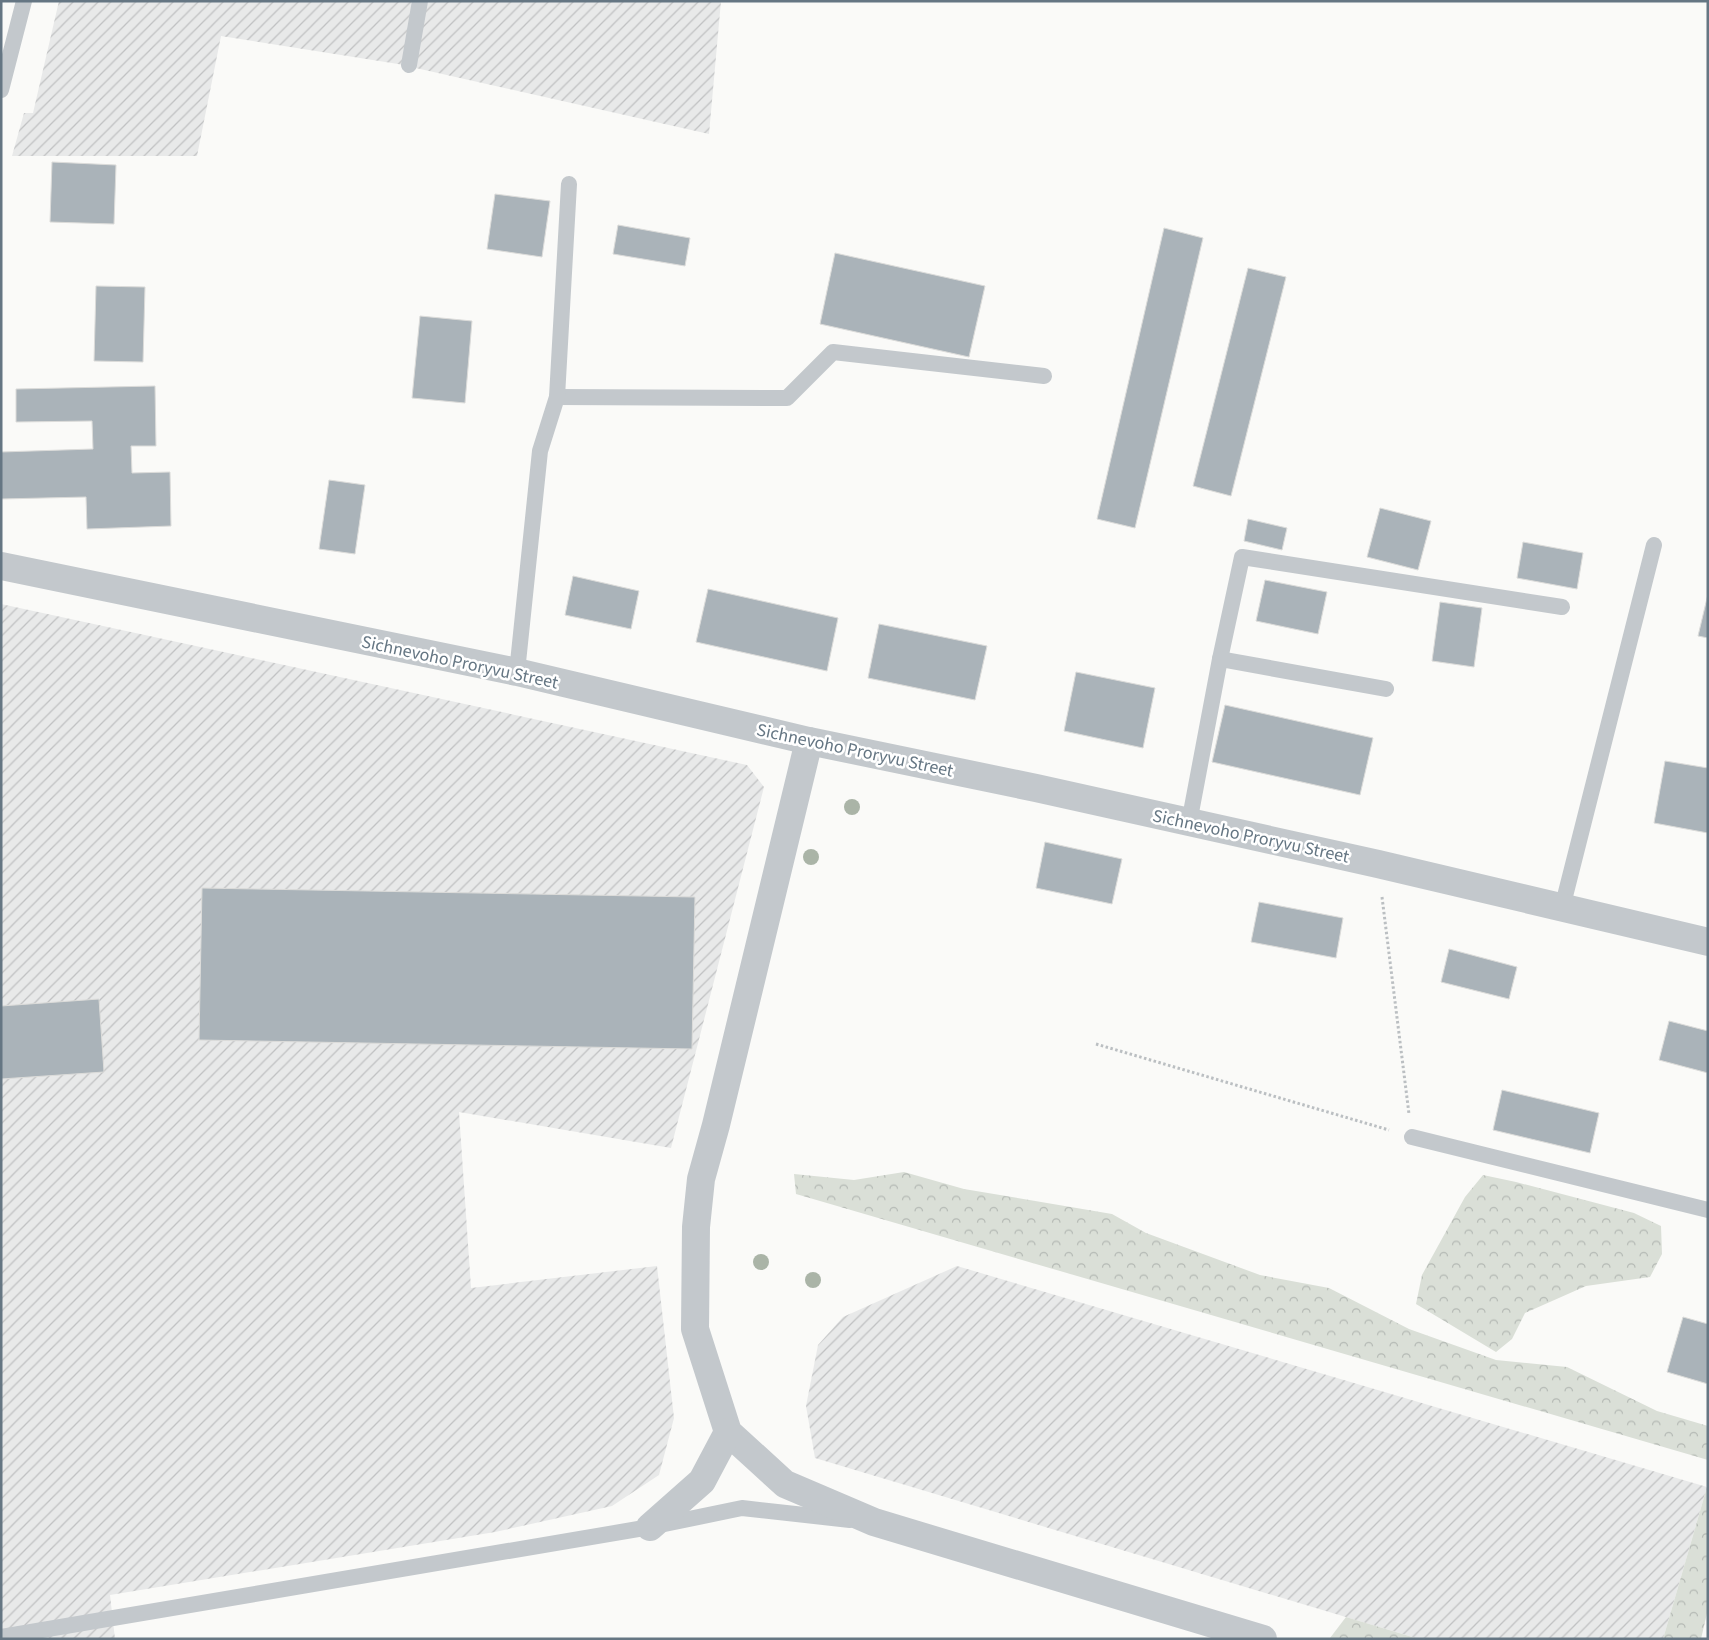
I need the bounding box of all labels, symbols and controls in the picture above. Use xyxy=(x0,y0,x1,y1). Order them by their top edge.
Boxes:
street label: Sichnevoho Proryvu Street xyxy=(359,629,560,696)
street label: Sichnevoho Proryvu Street xyxy=(754,717,955,784)
street label: Sichnevoho Proryvu Street xyxy=(1150,803,1351,870)

